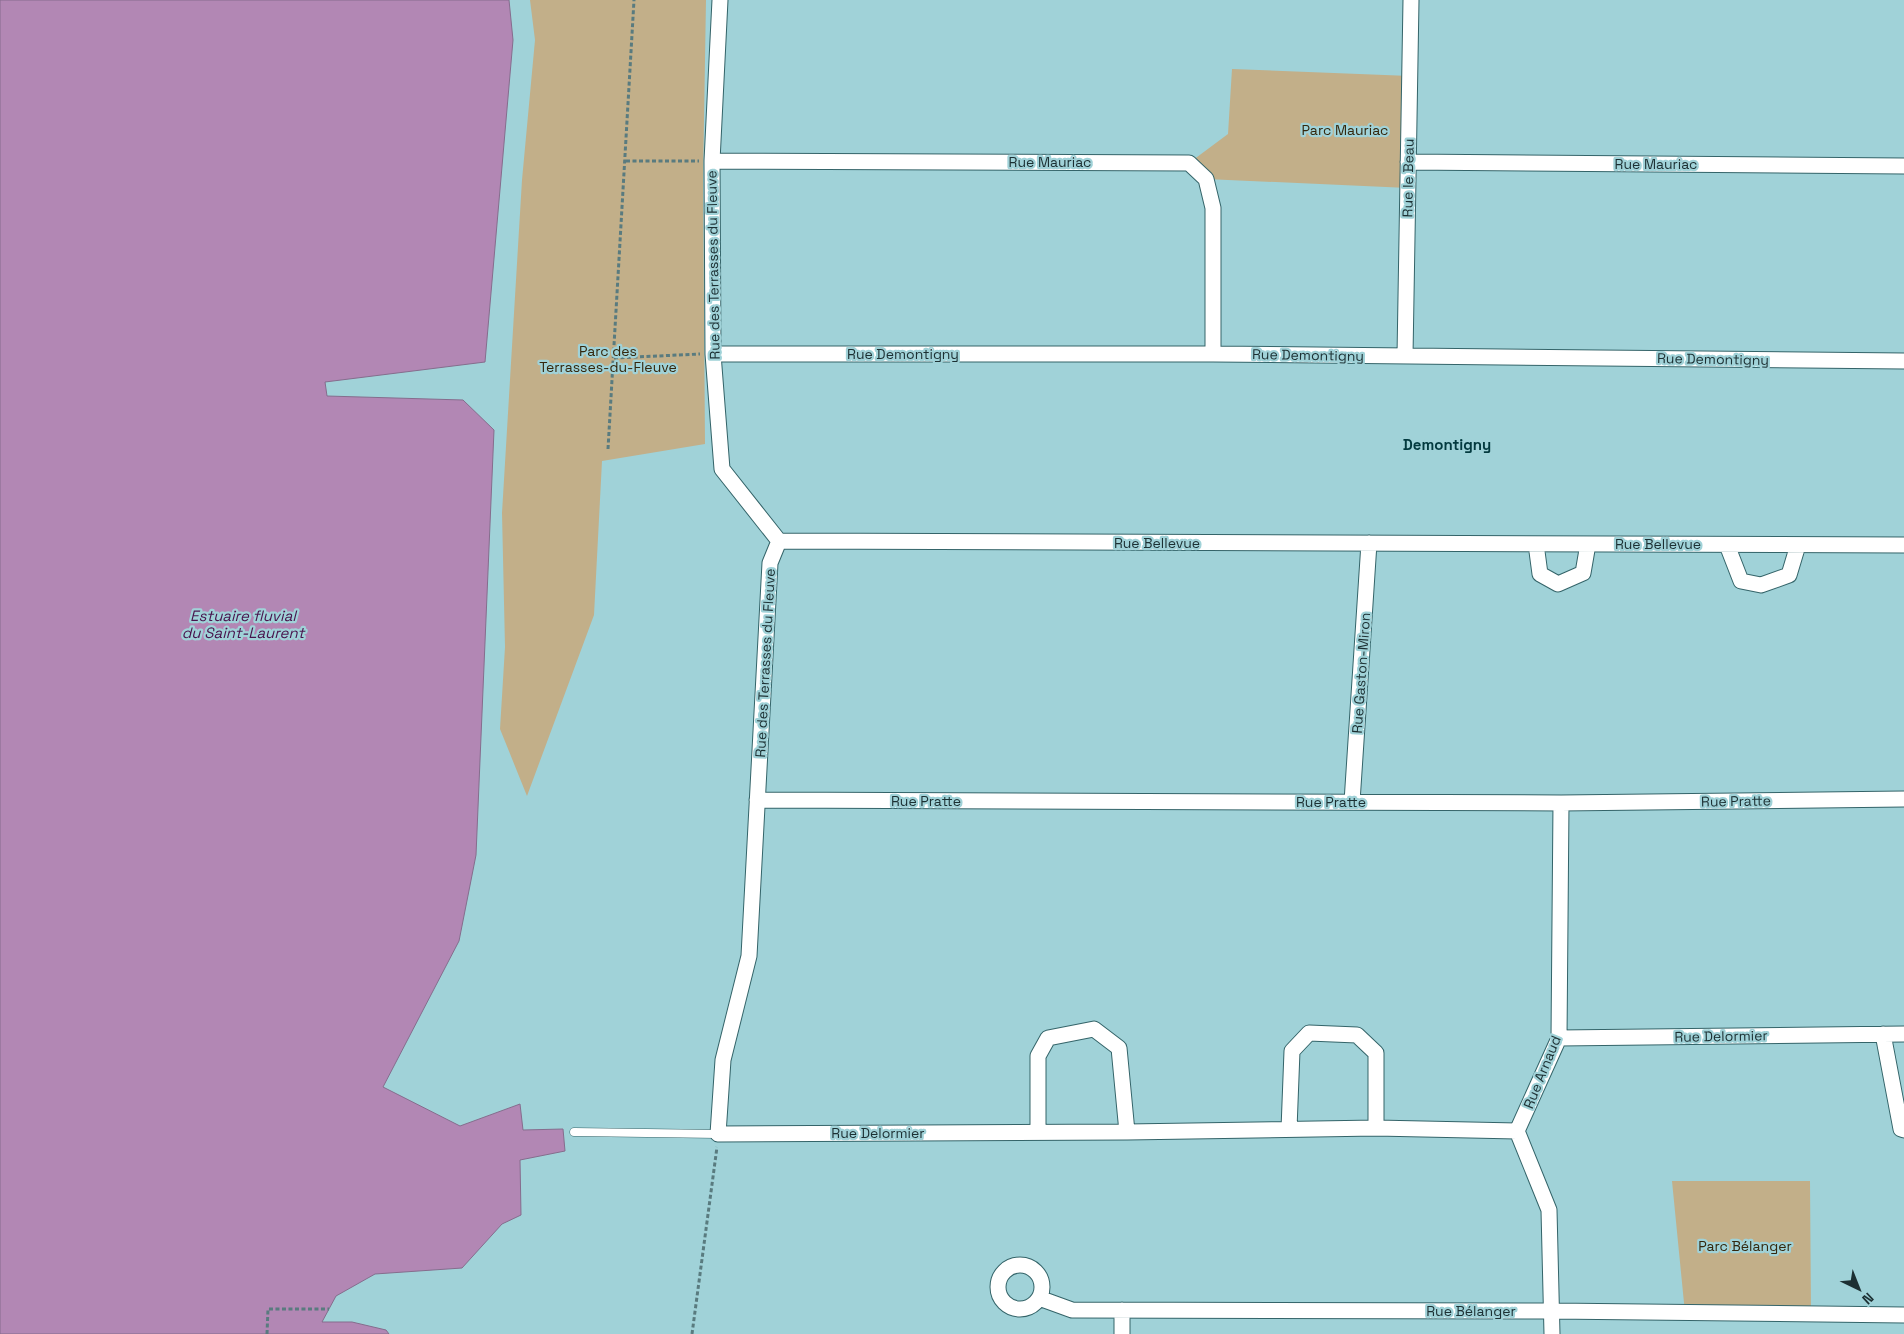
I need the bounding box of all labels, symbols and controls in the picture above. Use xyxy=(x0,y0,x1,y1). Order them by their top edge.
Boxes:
park label: Parc Mauriac xyxy=(1302,121,1388,139)
street label: Rue le Beau xyxy=(1398,139,1418,217)
street label: Rue Mauriac xyxy=(1009,153,1091,171)
street label: Rue Mauriac xyxy=(1615,155,1697,173)
street label: Rue des Terrasses du Fleuve xyxy=(702,170,724,360)
park label: Parc des Terrasses-du-Fleuve xyxy=(539,342,677,376)
street label: Rue Demontigny xyxy=(847,345,959,363)
street label: Rue Demontigny xyxy=(1252,345,1364,365)
street label: Rue Demontigny xyxy=(1657,349,1769,369)
district label: Demontigny xyxy=(1403,435,1491,454)
street label: Rue Bellevue xyxy=(1114,534,1200,552)
street label: Rue Bellevue xyxy=(1615,535,1701,553)
street label: Rue des Terrasses du Fleuve xyxy=(751,568,779,758)
water label: Estuaire fluvial du Saint-Laurent xyxy=(182,606,306,642)
street label: Rue Gaston-Miron xyxy=(1348,612,1374,734)
street label: Rue Pratte xyxy=(1701,791,1771,811)
street label: Rue Pratte xyxy=(891,792,961,810)
street label: Rue Pratte xyxy=(1296,793,1366,811)
street label: Rue Delormier xyxy=(1674,1026,1768,1046)
street label: Rue Arnaud xyxy=(1519,1033,1565,1111)
street label: Rue Delormier xyxy=(831,1124,925,1142)
park label: Parc Bélanger xyxy=(1698,1237,1792,1255)
north arrow xyxy=(1834,1264,1884,1314)
text: N xyxy=(1858,1289,1877,1308)
street label: Rue Bélanger xyxy=(1426,1302,1516,1320)

